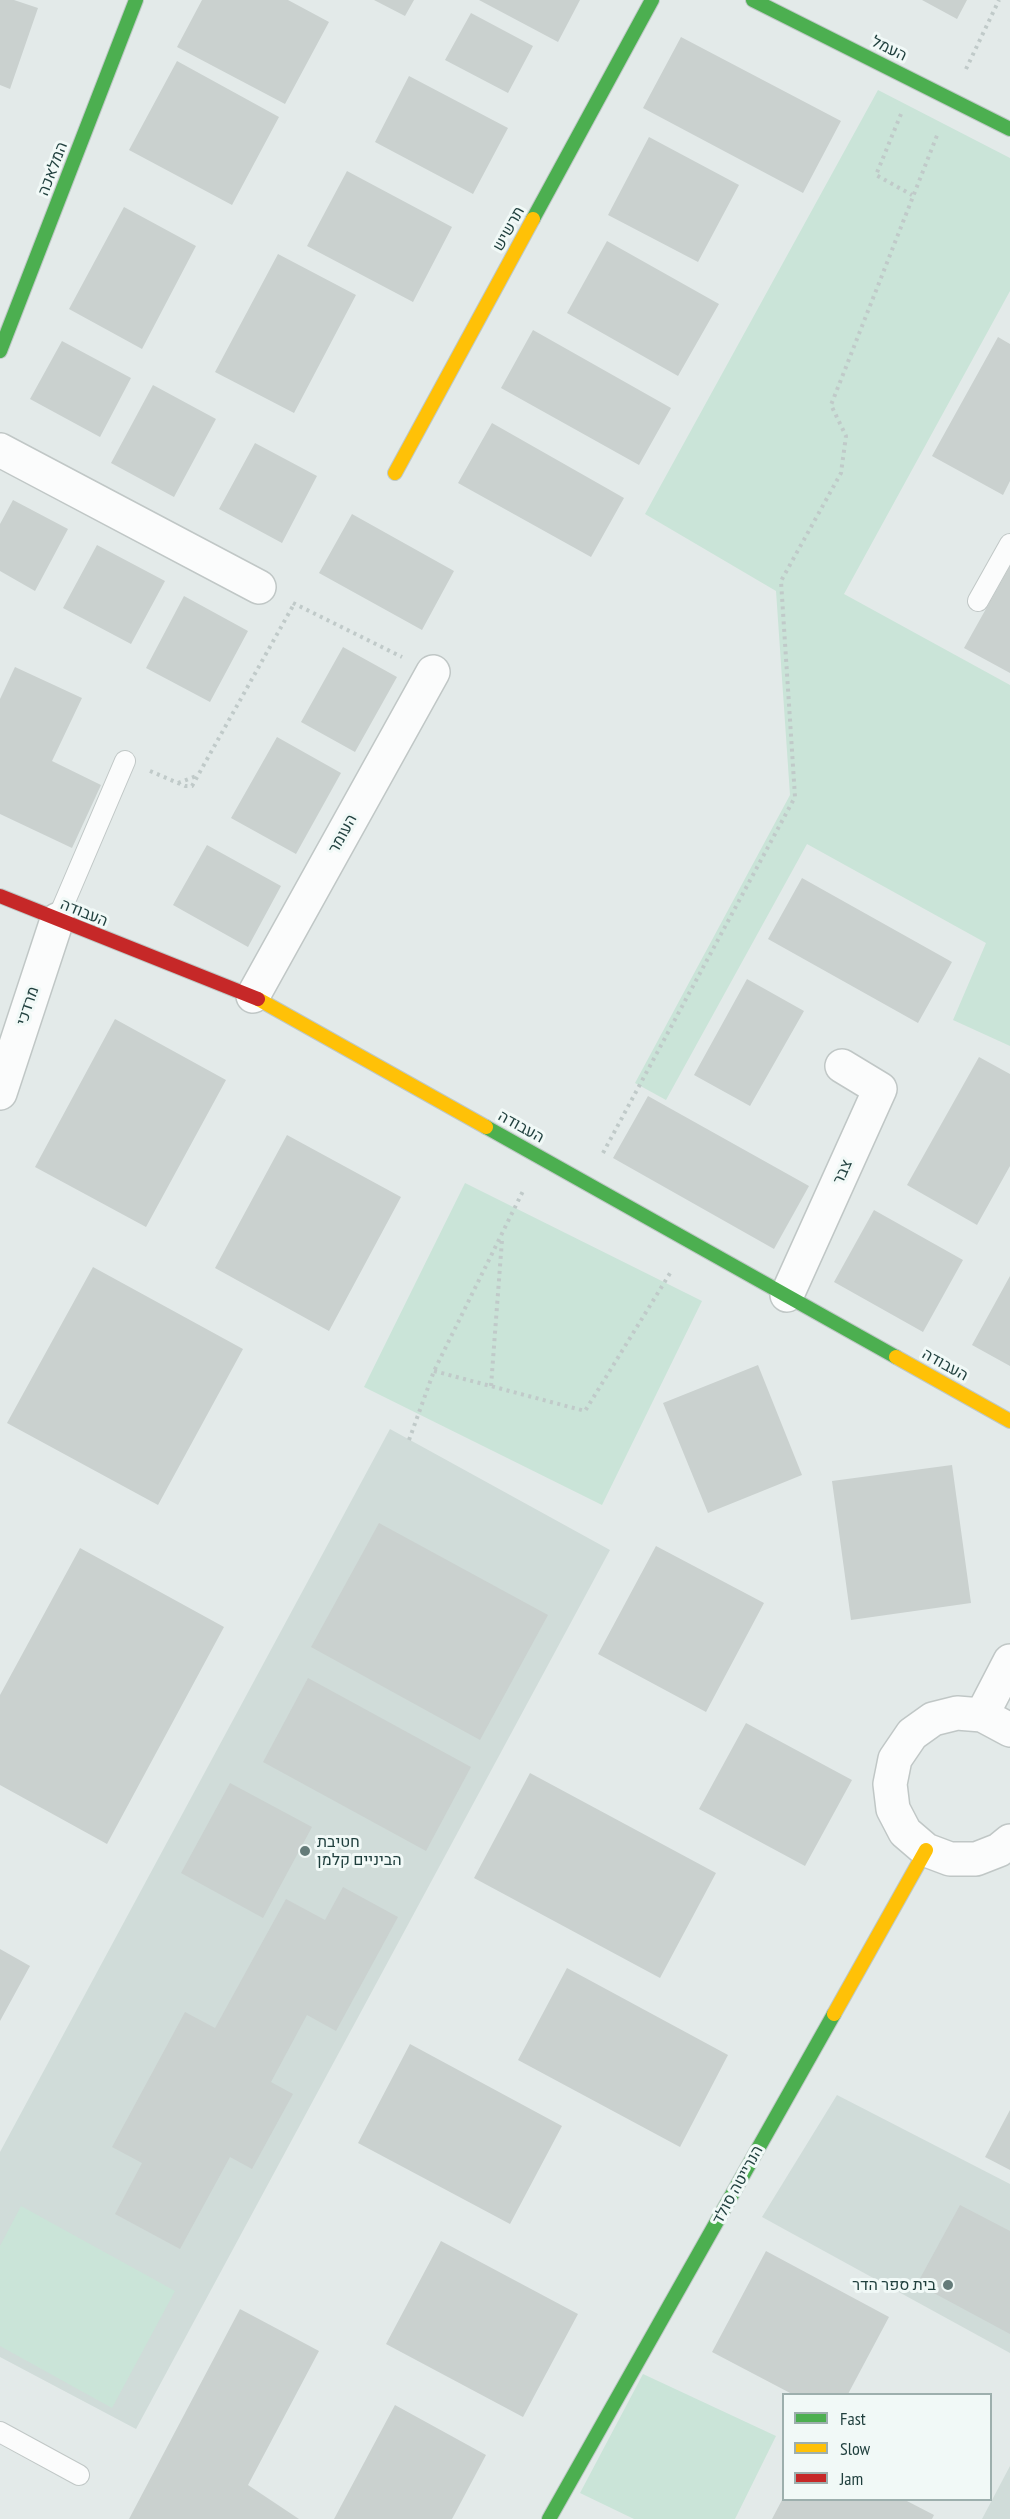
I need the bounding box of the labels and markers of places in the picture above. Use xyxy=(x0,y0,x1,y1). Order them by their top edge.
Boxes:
place label: חטיבת הביניים קלמן xyxy=(317,1832,402,1870)
marker: חטיבת הביניים קלמן xyxy=(298,1844,312,1858)
place label: בית ספר הדר xyxy=(852,2275,936,2295)
marker: בית ספר הדר xyxy=(941,2278,955,2292)

